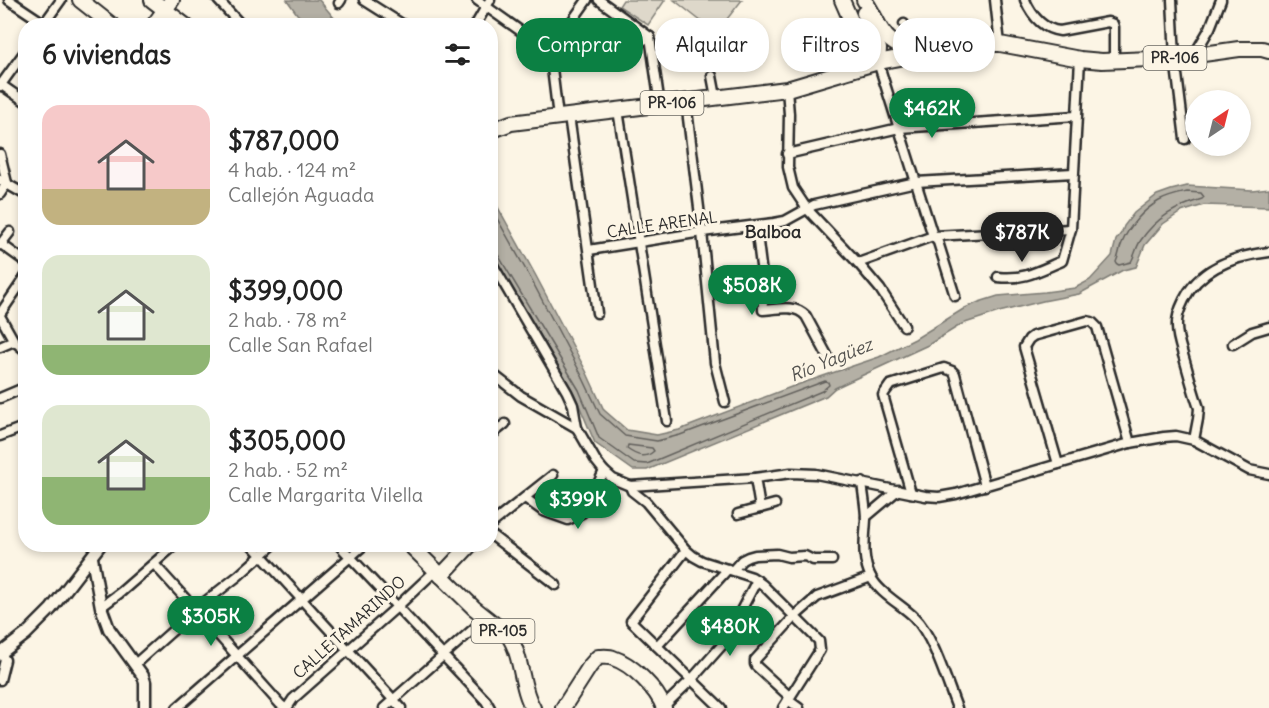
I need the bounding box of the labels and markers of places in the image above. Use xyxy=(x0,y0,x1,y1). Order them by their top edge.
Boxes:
pin: $462K xyxy=(890,88,974,139)
pin: $787K xyxy=(980,212,1064,263)
pin: $508K xyxy=(710,265,794,316)
pin: $399K xyxy=(536,479,620,530)
pin: $305K xyxy=(169,596,253,647)
pin: $480K xyxy=(688,606,772,657)

